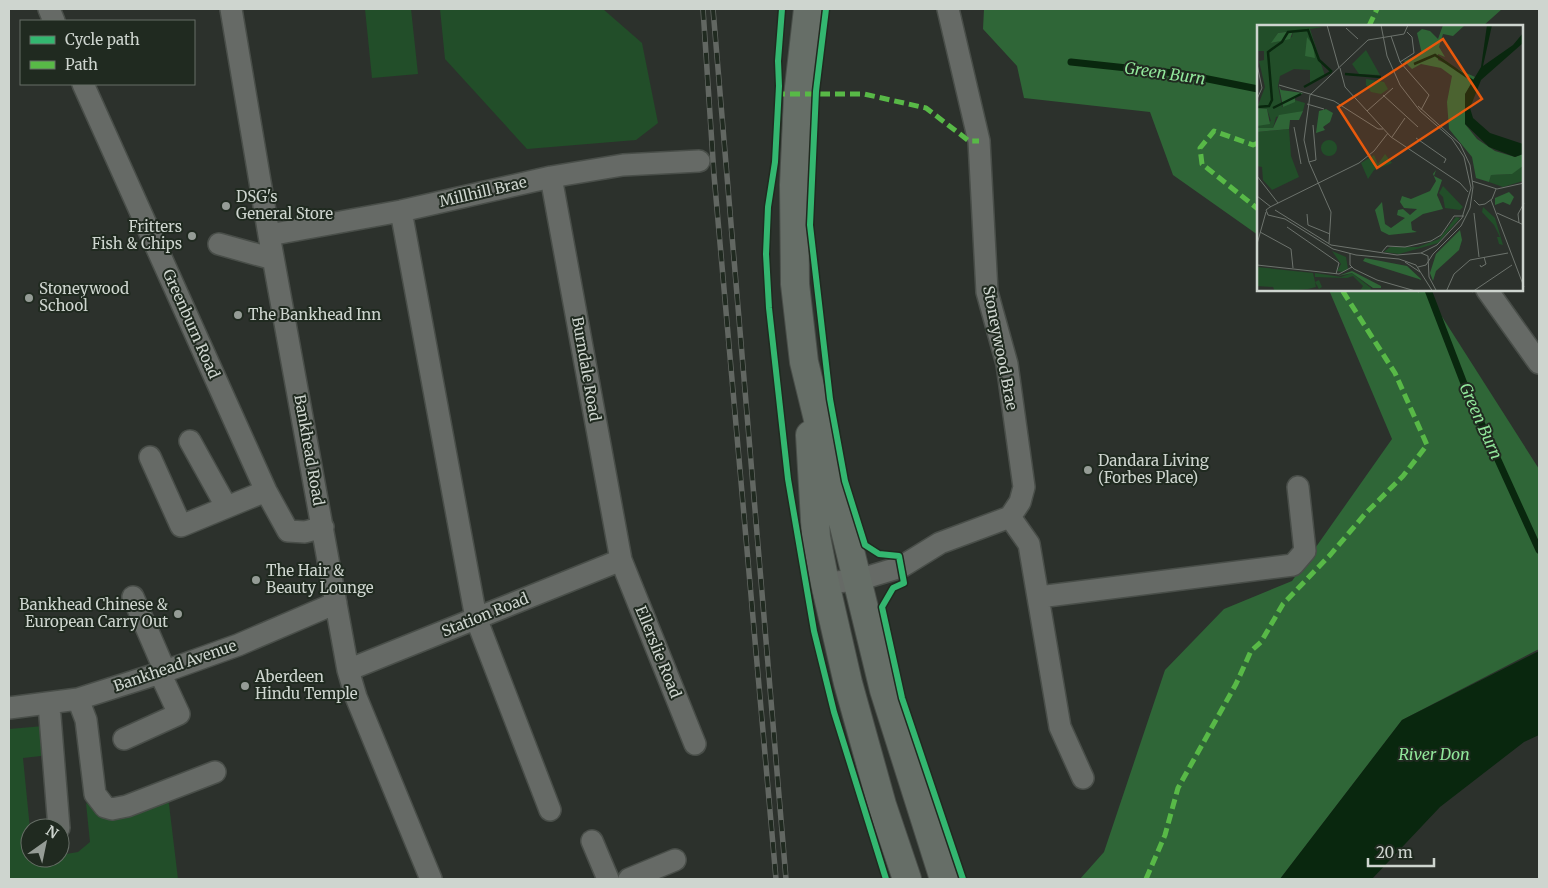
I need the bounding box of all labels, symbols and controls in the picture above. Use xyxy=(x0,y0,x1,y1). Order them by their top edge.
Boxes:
legend xyxy=(20,20,195,85)
inset map xyxy=(1257,25,1523,291)
text: Cycle path xyxy=(65,30,140,49)
text: Path xyxy=(65,55,98,74)
water label: Green Burn xyxy=(1123,57,1207,89)
street label: Millhill Brae xyxy=(437,172,529,211)
place label: DSG's General Store xyxy=(236,187,333,223)
marker: DSG's General Store xyxy=(220,200,232,212)
place label: Fritters Fish & Chips xyxy=(92,217,182,253)
marker: Fritters Fish & Chips xyxy=(186,230,198,242)
street label: Greenburn Road xyxy=(159,266,224,381)
place label: Stoneywood School xyxy=(39,279,129,315)
street label: Stoneywood Brae xyxy=(979,284,1022,412)
marker: Stoneywood School xyxy=(23,292,35,304)
place label: The Bankhead Inn xyxy=(248,305,381,324)
marker: The Bankhead Inn xyxy=(232,309,244,321)
street label: Burndale Road xyxy=(568,315,605,423)
water label: Green Burn xyxy=(1455,380,1507,462)
street label: Bankhead Road xyxy=(290,393,329,507)
place label: Dandara Living (Forbes Place) xyxy=(1098,451,1209,487)
marker: Dandara Living (Forbes Place) xyxy=(1082,464,1094,476)
place label: The Hair & Beauty Lounge xyxy=(266,561,374,597)
marker: The Hair & Beauty Lounge xyxy=(250,574,262,586)
street label: Station Road xyxy=(439,588,531,641)
place label: Bankhead Chinese & European Carry Out xyxy=(19,595,169,631)
street label: Ellerslie Road xyxy=(631,603,686,701)
marker: Bankhead Chinese & European Carry Out xyxy=(172,608,184,620)
street label: Bankhead Avenue xyxy=(111,636,239,695)
place label: Aberdeen Hindu Temple xyxy=(254,667,358,703)
marker: Aberdeen Hindu Temple xyxy=(239,680,251,692)
water label: River Don xyxy=(1398,744,1470,764)
north arrow xyxy=(20,818,70,868)
text: N xyxy=(43,822,62,843)
scale bar xyxy=(1368,836,1434,868)
text: 20 m xyxy=(1376,843,1413,862)

